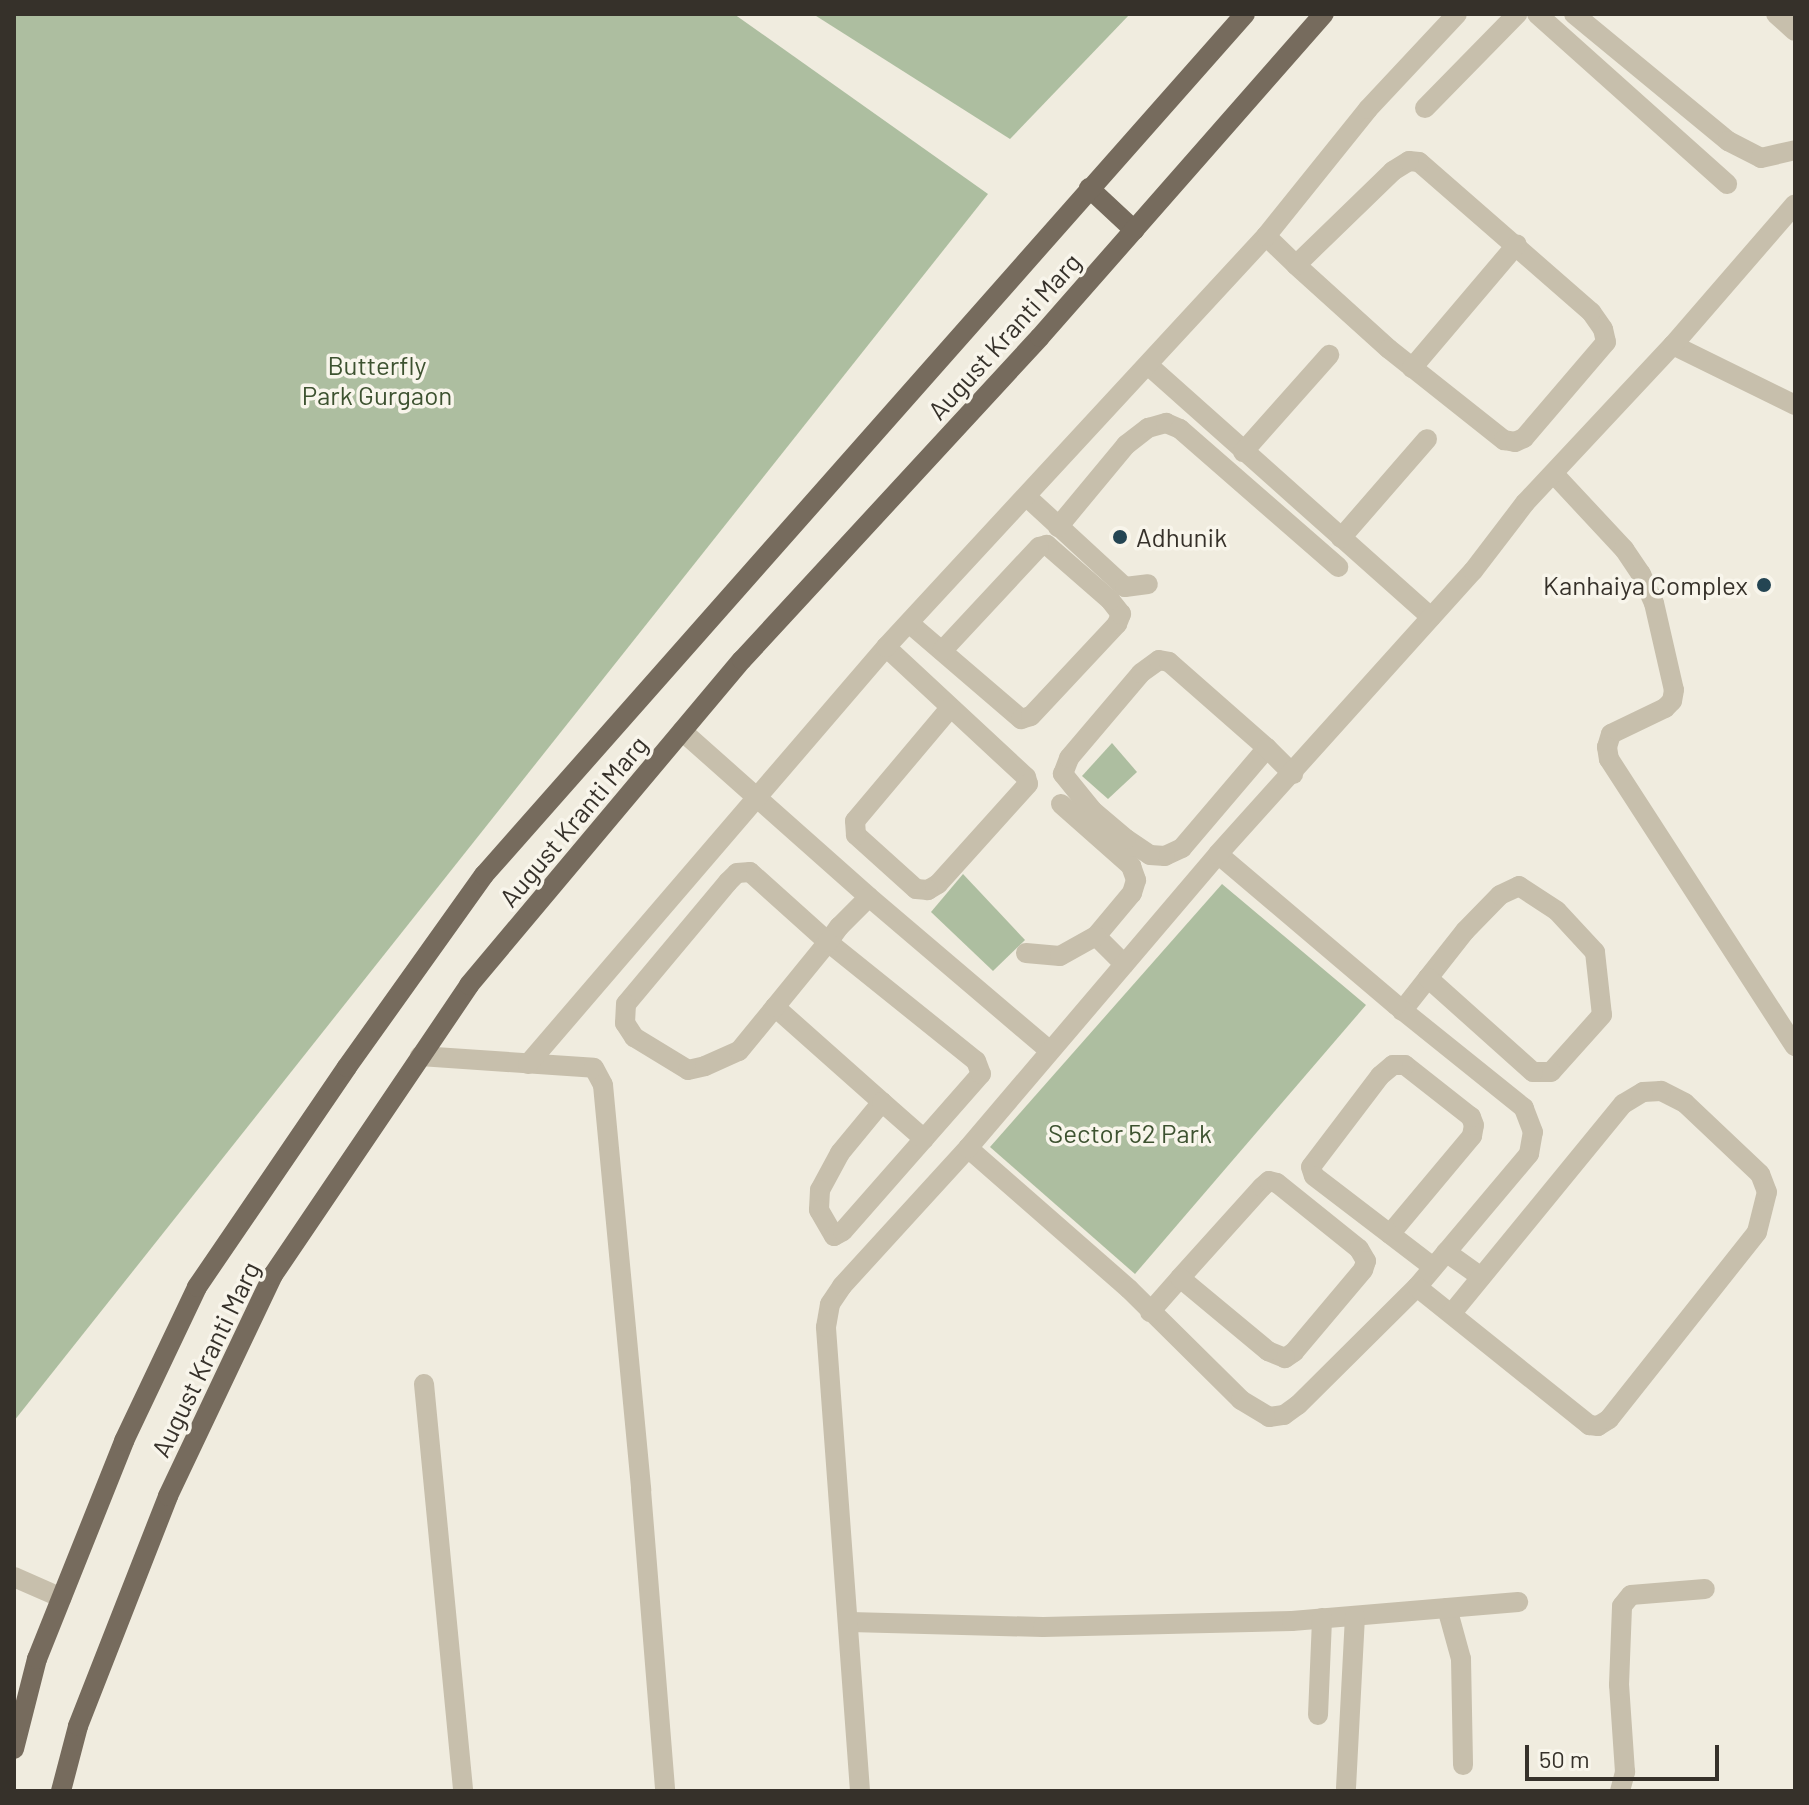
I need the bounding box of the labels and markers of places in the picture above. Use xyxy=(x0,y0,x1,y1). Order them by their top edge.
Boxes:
place label: Adhunik xyxy=(1136,521,1227,553)
marker: Adhunik xyxy=(1111,528,1129,546)
place label: Kanhaiya Complex xyxy=(1543,569,1748,601)
marker: Kanhaiya Complex xyxy=(1755,576,1773,594)

